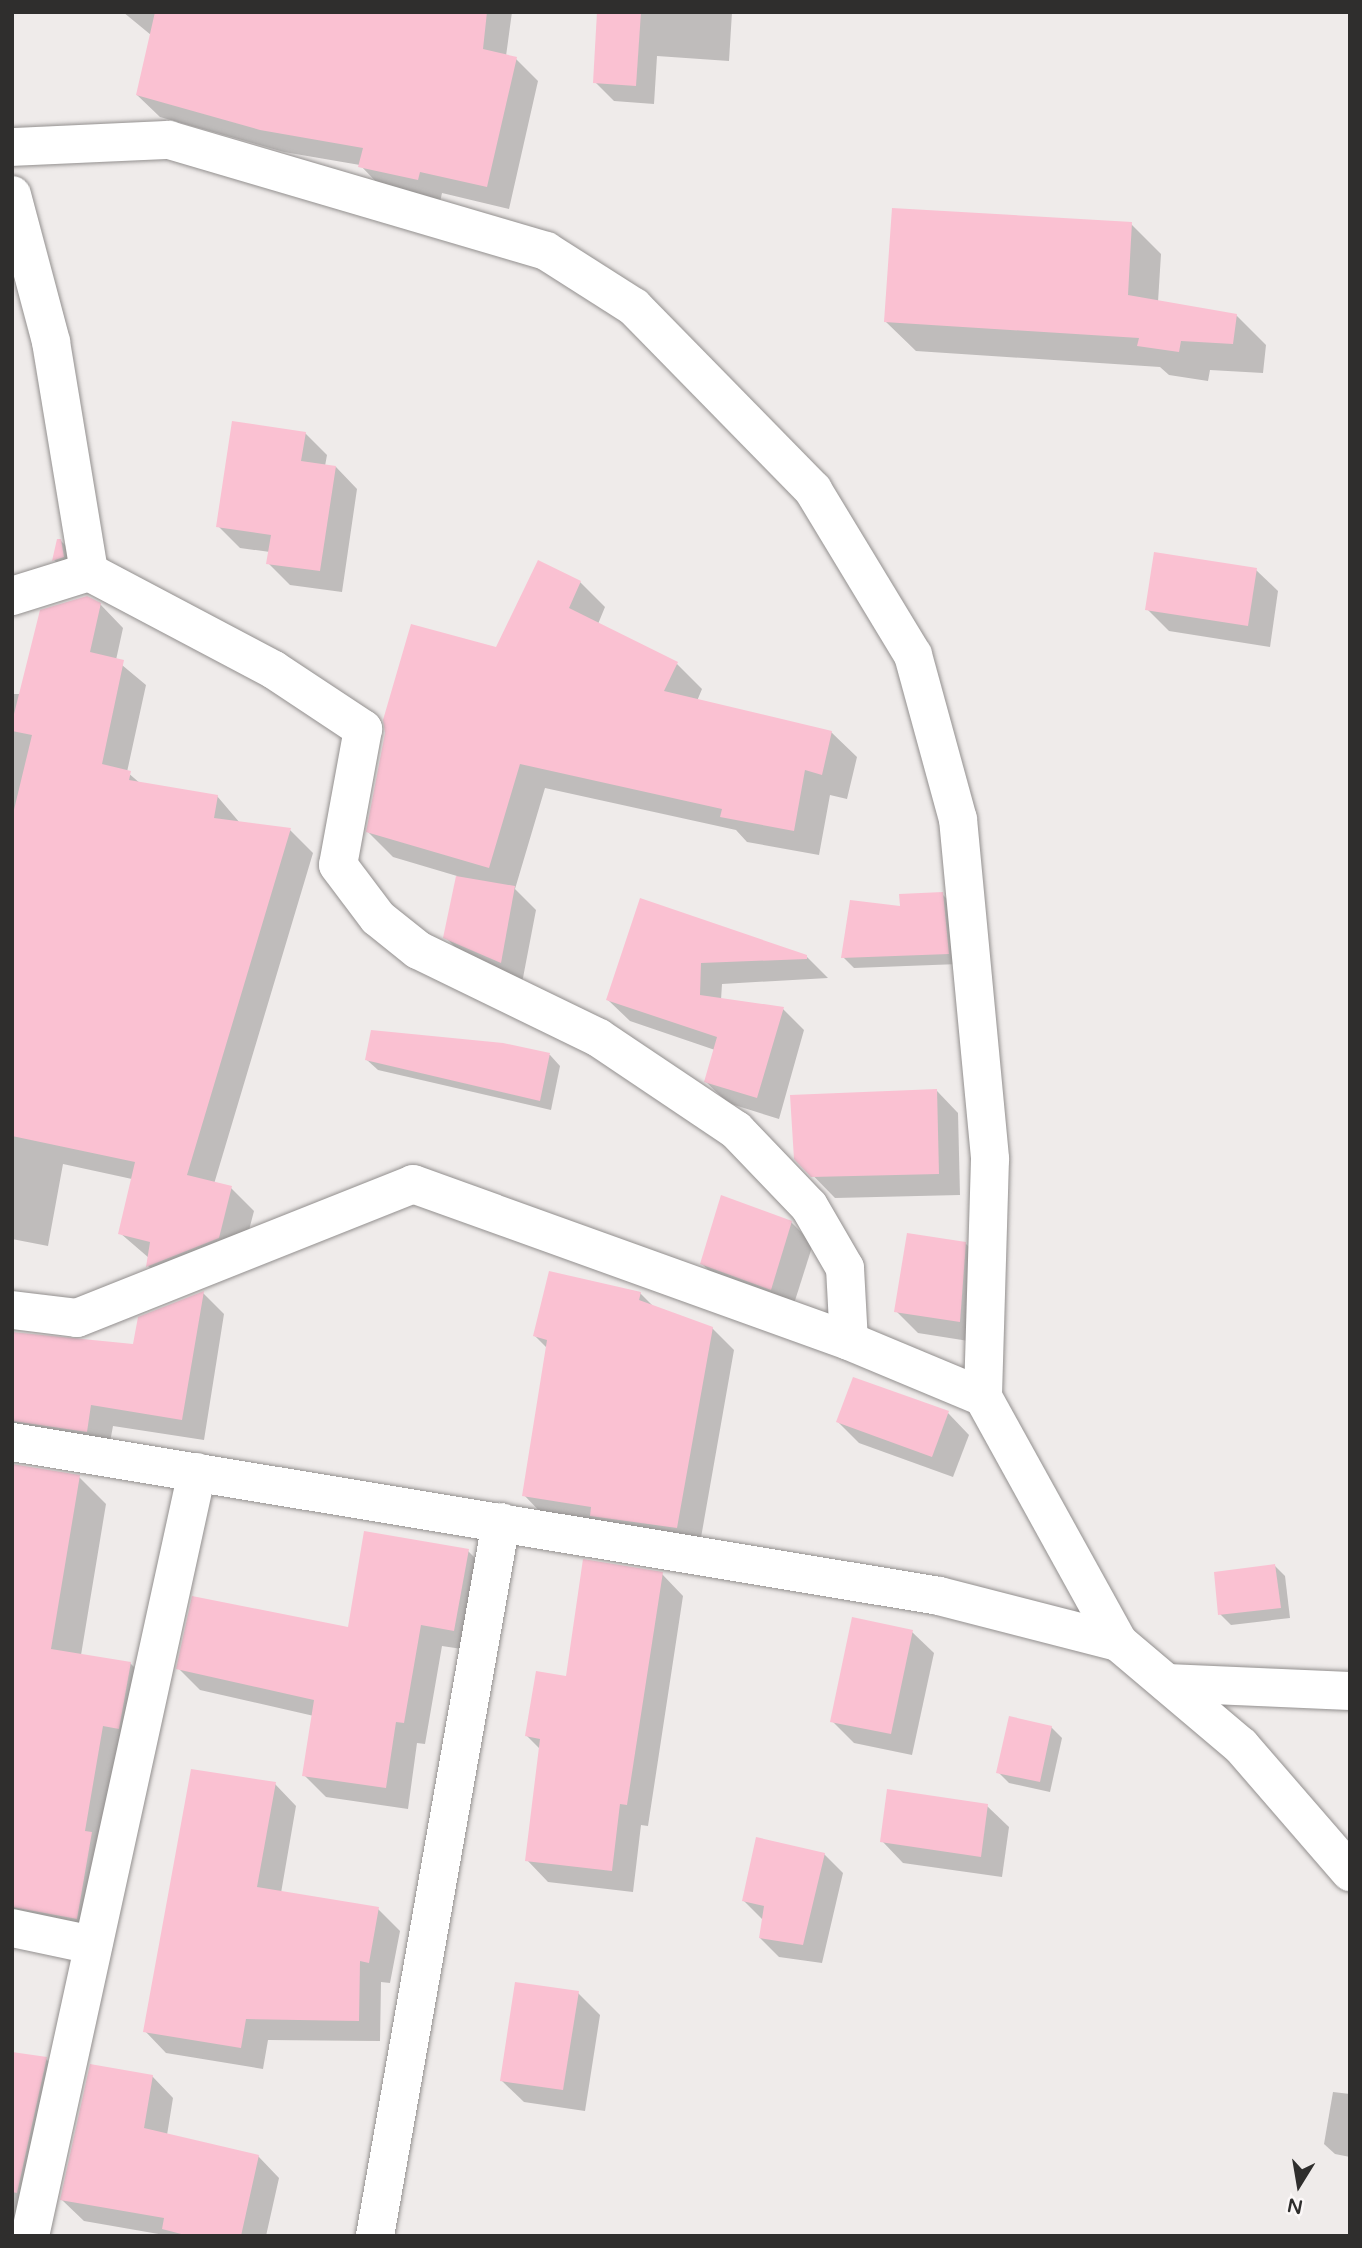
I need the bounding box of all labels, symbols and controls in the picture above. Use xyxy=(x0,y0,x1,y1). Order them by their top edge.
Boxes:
north arrow xyxy=(1264,2150,1334,2220)
text: N xyxy=(1285,2193,1305,2218)

